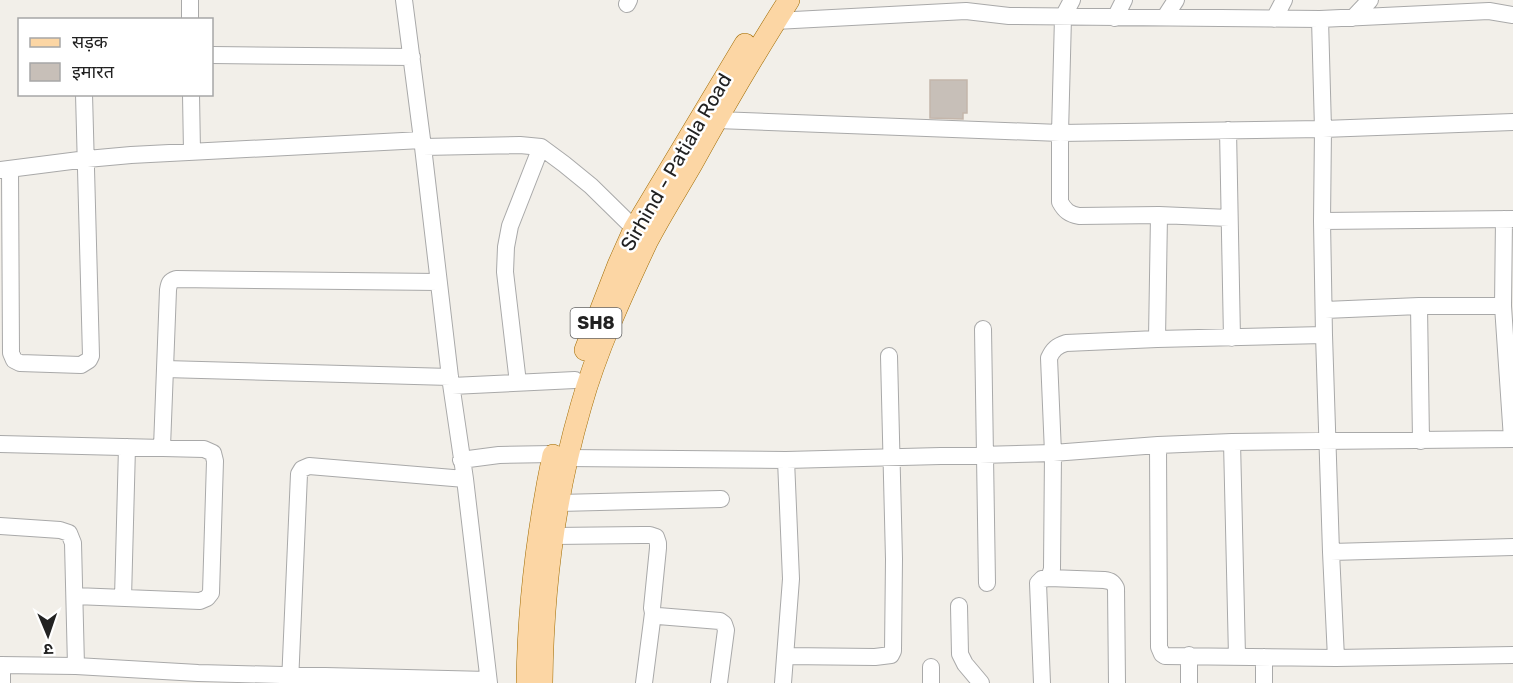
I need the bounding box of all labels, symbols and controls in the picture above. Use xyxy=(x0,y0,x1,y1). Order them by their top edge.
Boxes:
legend xyxy=(18,18,213,96)
text: सड़क xyxy=(72,31,109,53)
text: इमारत xyxy=(72,61,115,83)
street label: Sirhind - Patiala Road xyxy=(615,69,737,255)
road number: SH8 xyxy=(570,308,622,338)
north arrow xyxy=(18,605,78,665)
text: उ xyxy=(43,640,54,659)

